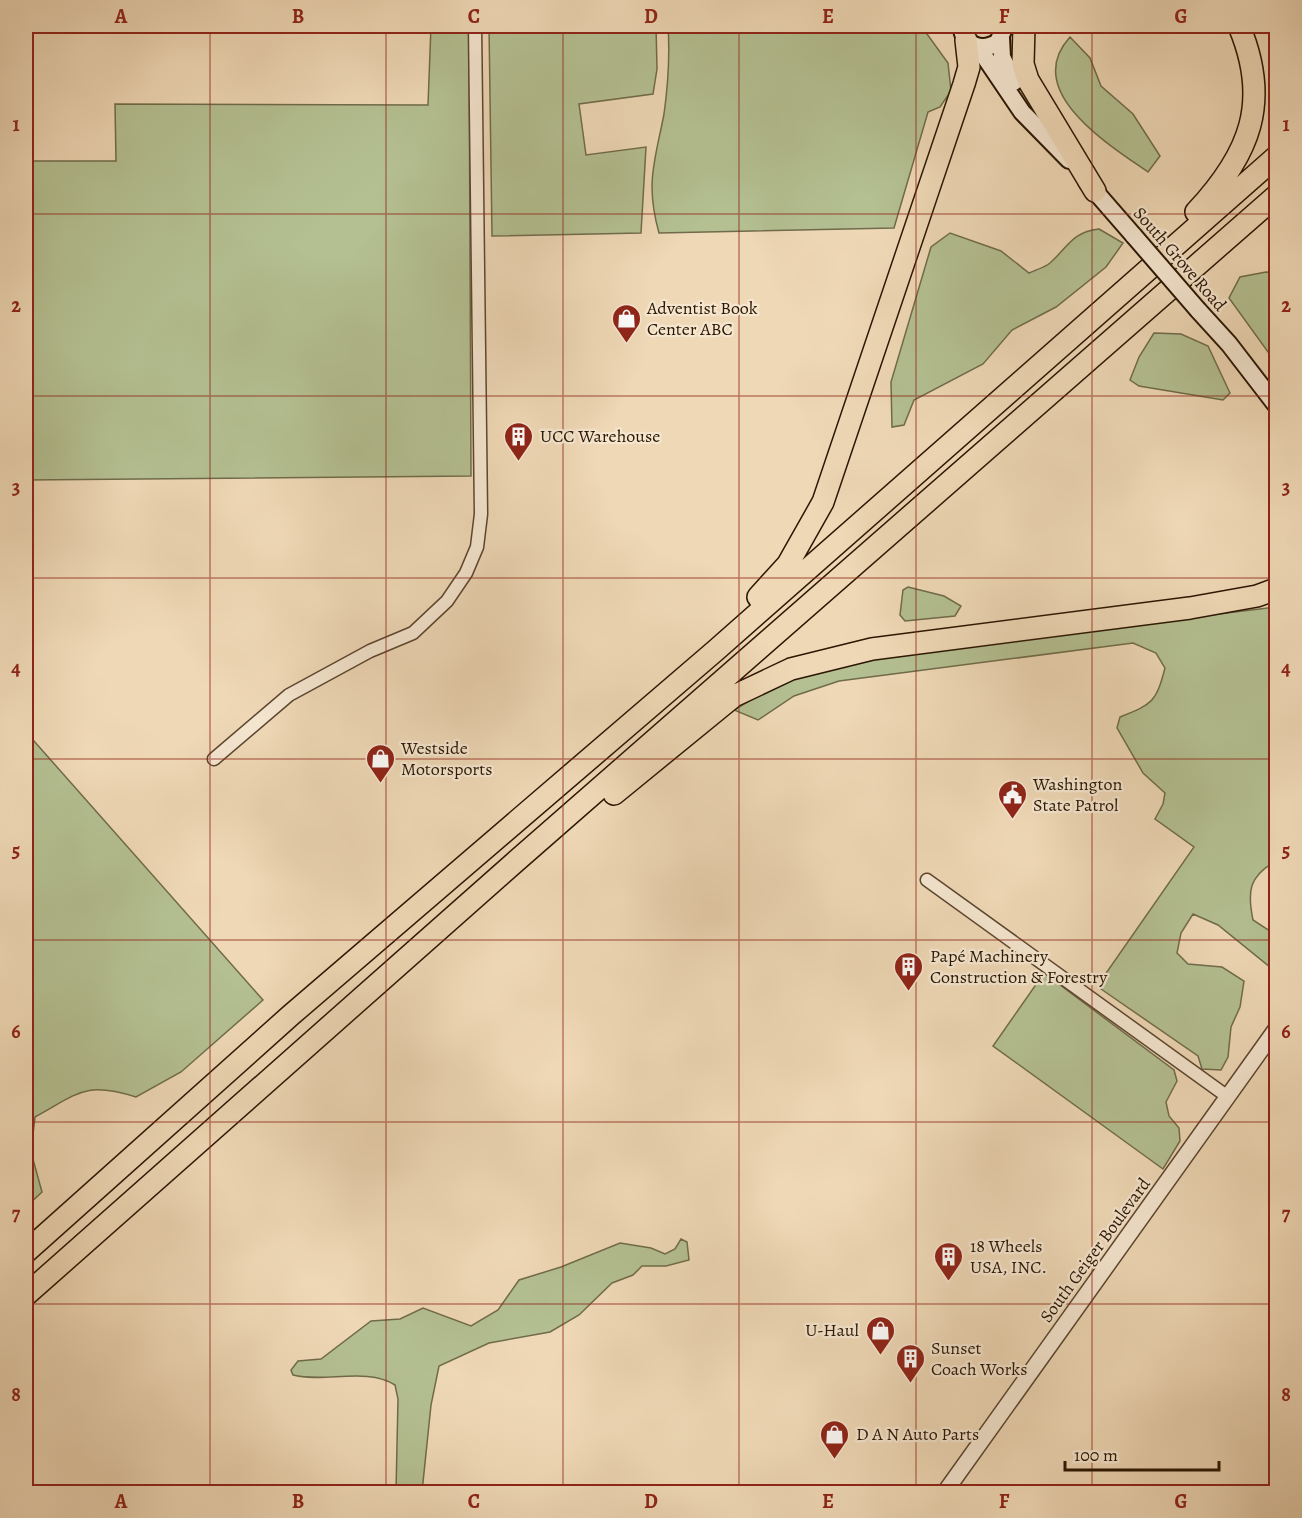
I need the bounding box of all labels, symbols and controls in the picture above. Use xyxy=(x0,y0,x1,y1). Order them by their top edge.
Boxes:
text: A xyxy=(114,3,128,30)
text: B xyxy=(292,3,304,30)
text: C xyxy=(468,3,480,30)
text: D xyxy=(644,3,658,30)
text: E xyxy=(822,3,834,30)
text: F xyxy=(999,3,1010,30)
text: G xyxy=(1174,3,1188,30)
text: 1 xyxy=(12,111,20,138)
text: 1 xyxy=(1282,111,1290,138)
street label: South Grove Road xyxy=(1128,202,1232,317)
text: 2 xyxy=(11,292,21,319)
text: 2 xyxy=(1281,292,1291,319)
place label: Adventist Book Center ABC xyxy=(646,296,758,341)
shop icon: Adventist Book Center ABC xyxy=(610,302,642,344)
building icon: UCC Warehouse xyxy=(503,420,535,462)
place label: UCC Warehouse xyxy=(540,424,660,448)
text: 3 xyxy=(12,474,20,501)
text: 3 xyxy=(1282,474,1290,501)
text: 4 xyxy=(11,655,21,682)
text: 4 xyxy=(1281,655,1291,682)
place label: Westside Motorsports xyxy=(400,736,492,781)
shop icon: Westside Motorsports xyxy=(364,742,396,784)
place label: Washington State Patrol xyxy=(1032,772,1122,817)
public building icon: Washington State Patrol xyxy=(996,778,1028,820)
text: 5 xyxy=(12,837,20,864)
text: 5 xyxy=(1282,837,1290,864)
place label: Papé Machinery Construction & Forestry xyxy=(930,944,1108,989)
building icon: Papé Machinery Construction & Forestry xyxy=(893,950,925,992)
text: 6 xyxy=(11,1018,21,1045)
text: 6 xyxy=(1281,1018,1291,1045)
street label: South Geiger Boulevard xyxy=(1034,1172,1156,1327)
text: 7 xyxy=(12,1200,21,1227)
text: 7 xyxy=(1282,1200,1291,1227)
place label: 18 Wheels USA, INC. xyxy=(970,1234,1047,1279)
building icon: 18 Wheels USA, INC. xyxy=(933,1240,965,1282)
shop icon: U-Haul xyxy=(864,1314,896,1356)
place label: U-Haul xyxy=(805,1318,860,1342)
place label: Sunset Coach Works xyxy=(931,1336,1028,1381)
building icon: Sunset Coach Works xyxy=(894,1342,926,1384)
text: 8 xyxy=(11,1381,21,1408)
text: 8 xyxy=(1281,1381,1291,1408)
shop icon: D A N Auto Parts xyxy=(819,1418,851,1460)
place label: D A N Auto Parts xyxy=(856,1422,979,1446)
scale bar xyxy=(1065,1434,1220,1472)
text: 100 m xyxy=(1074,1443,1118,1467)
text: A xyxy=(114,1488,128,1515)
text: B xyxy=(292,1488,304,1515)
text: C xyxy=(468,1488,480,1515)
text: D xyxy=(644,1488,658,1515)
text: E xyxy=(822,1488,834,1515)
text: F xyxy=(999,1488,1010,1515)
text: G xyxy=(1174,1488,1188,1515)

